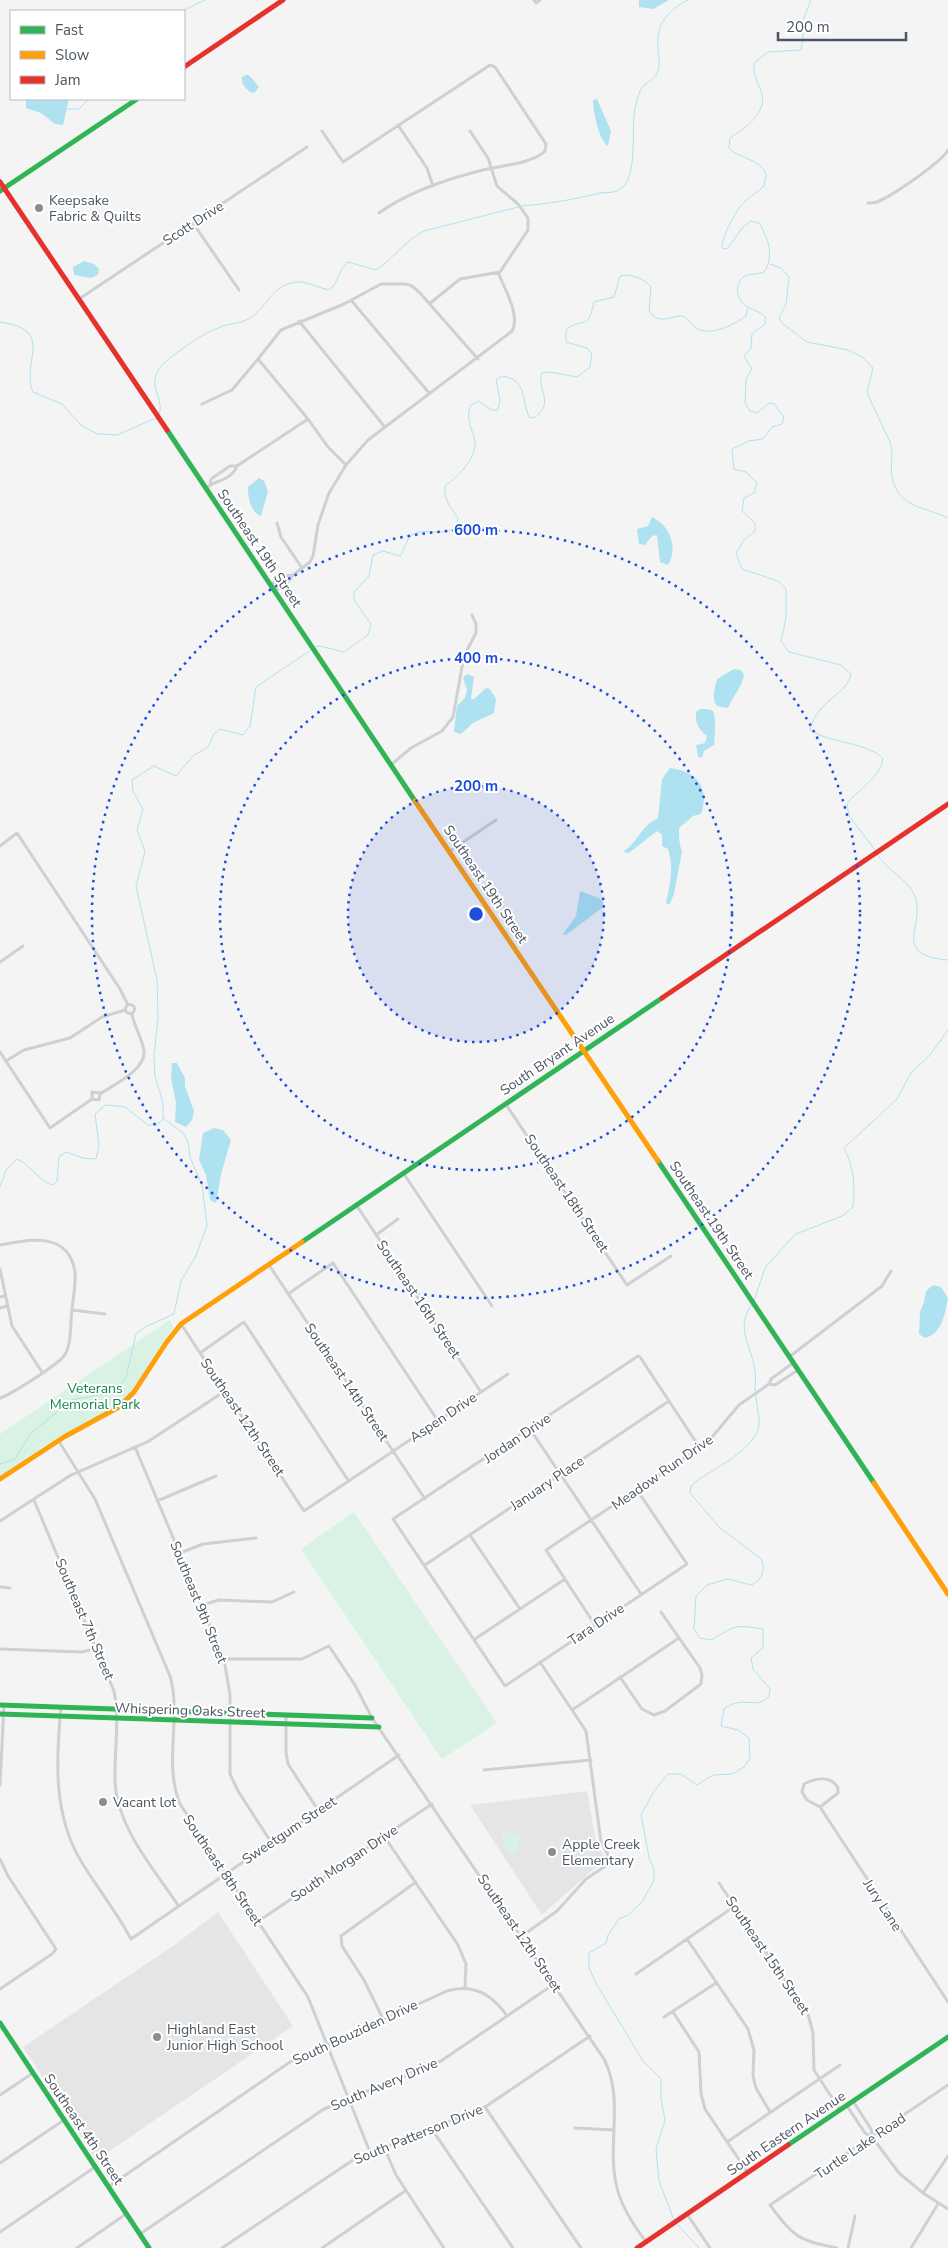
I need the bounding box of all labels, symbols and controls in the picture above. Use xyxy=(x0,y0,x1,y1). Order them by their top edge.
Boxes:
legend xyxy=(10,10,185,100)
scale bar xyxy=(778,10,906,42)
text: 200 m xyxy=(786,17,830,37)
text: Fast xyxy=(55,20,84,40)
text: Slow xyxy=(55,45,90,65)
text: Jam xyxy=(54,70,81,90)
place label: Keepsake Fabric & Quilts xyxy=(49,191,141,226)
street label: Scott Drive xyxy=(159,197,227,250)
marker: Keepsake Fabric & Quilts xyxy=(33,202,45,214)
street label: Southeast 19th Street xyxy=(213,486,306,611)
text: 600 m xyxy=(454,520,498,540)
text: 400 m xyxy=(454,648,498,668)
text: 200 m xyxy=(454,776,498,796)
street label: Southeast 19th Street xyxy=(439,822,532,947)
centre of rings xyxy=(467,905,485,923)
street label: South Bryant Avenue xyxy=(496,1009,618,1100)
street label: Southeast 18th Street xyxy=(520,1131,613,1256)
street label: Southeast 19th Street xyxy=(665,1158,758,1283)
street label: Southeast 16th Street xyxy=(372,1237,465,1362)
street label: Southeast 14th Street xyxy=(300,1320,393,1445)
street label: Southeast 12th Street xyxy=(196,1355,289,1480)
park label: Veterans Memorial Park xyxy=(50,1379,141,1414)
street label: Aspen Drive xyxy=(406,1388,481,1447)
street label: Jordan Drive xyxy=(479,1409,555,1469)
street label: Meadow Run Drive xyxy=(608,1430,717,1515)
street label: January Place xyxy=(506,1452,588,1516)
street label: Southeast 9th Street xyxy=(165,1538,232,1666)
street label: Southeast 7th Street xyxy=(50,1556,119,1683)
street label: Tara Drive xyxy=(564,1599,628,1650)
street label: Whispering Oaks Street xyxy=(114,1698,266,1723)
street label: Sweetgum Street xyxy=(238,1792,340,1869)
place label: Vacant lot xyxy=(112,1793,176,1812)
marker: Vacant lot xyxy=(97,1796,109,1808)
street label: Southeast 8th Street xyxy=(178,1811,267,1930)
street label: South Morgan Drive xyxy=(287,1820,402,1906)
place label: Apple Creek Elementary xyxy=(562,1835,641,1870)
marker: Apple Creek Elementary xyxy=(546,1846,558,1858)
street label: Southeast 12th Street xyxy=(473,1871,566,1996)
street label: Jury Lane xyxy=(858,1874,907,1935)
street label: Southeast 15th Street xyxy=(721,1893,814,2018)
street label: South Bouziden Drive xyxy=(290,1995,421,2070)
place label: Highland East Junior High School xyxy=(166,2020,284,2055)
marker: Highland East Junior High School xyxy=(151,2031,163,2043)
street label: South Avery Drive xyxy=(328,2053,441,2116)
street label: Southeast 4th Street xyxy=(39,2070,128,2189)
street label: South Eastern Avenue xyxy=(723,2087,849,2180)
street label: South Patterson Drive xyxy=(351,2100,486,2169)
street label: Turtle Lake Road xyxy=(811,2109,910,2184)

